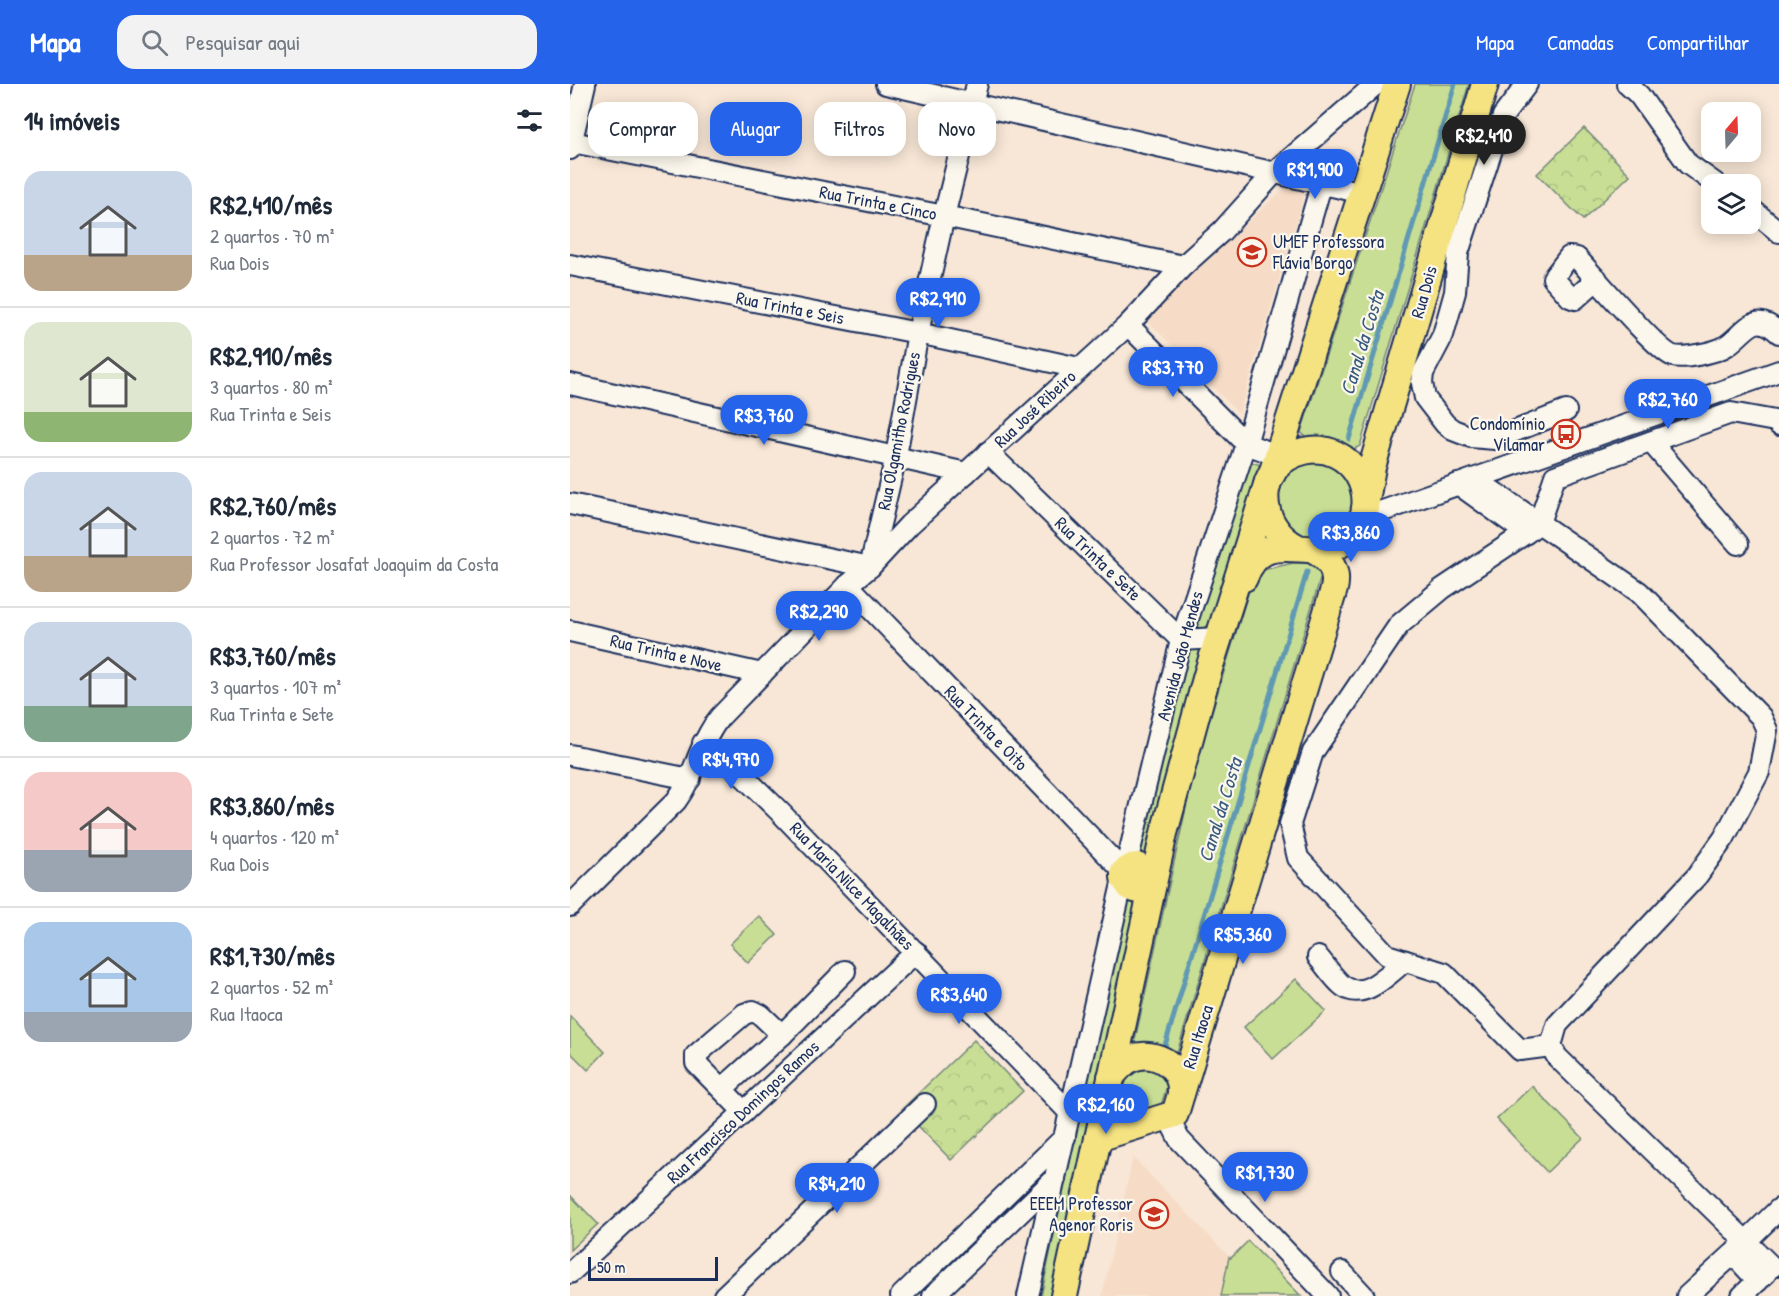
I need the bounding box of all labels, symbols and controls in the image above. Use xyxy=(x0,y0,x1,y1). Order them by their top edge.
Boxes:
search box xyxy=(117,15,537,69)
text: Mapa xyxy=(30,23,81,61)
icon: search xyxy=(138,26,171,59)
text: Pesquisar aqui xyxy=(186,27,301,57)
text: Mapa xyxy=(1476,28,1514,57)
text: Camadas xyxy=(1547,28,1614,57)
text: Compartilhar xyxy=(1647,28,1749,57)
chip: Comprar xyxy=(588,102,698,156)
chip: Alugar xyxy=(710,102,802,156)
chip: Filtros xyxy=(814,102,906,156)
chip: Novo xyxy=(918,102,996,156)
north arrow xyxy=(1701,102,1761,162)
map controls xyxy=(1701,102,1761,234)
text: 14 imóveis xyxy=(24,103,120,138)
icon: filters xyxy=(513,104,546,137)
pin: R$2,410 xyxy=(1429,115,1539,166)
text: R$2,410 xyxy=(1456,121,1512,148)
pin: R$1,900 xyxy=(1260,149,1370,200)
text: R$1,900 xyxy=(1287,155,1343,182)
button: layers xyxy=(1701,174,1761,234)
street label: Rua Trinta e Cinco xyxy=(817,179,939,226)
text: R$2,410/mês xyxy=(210,187,332,222)
icon: home xyxy=(72,195,144,267)
text: 2 quartos · 70 m² xyxy=(210,222,334,249)
place label: UMEF Professora Flávia Borgo xyxy=(1272,229,1384,275)
school or university icon: UMEF Professora Flávia Borgo xyxy=(1236,236,1268,268)
text: Rua Dois xyxy=(210,249,269,276)
street label: Rua Dois xyxy=(1404,263,1443,321)
pin: R$2,910 xyxy=(883,278,993,329)
text: R$2,910 xyxy=(910,284,966,311)
street label: Rua Trinta e Seis xyxy=(734,285,846,330)
water label: Canal da Costa xyxy=(1333,286,1391,398)
text: R$2,910/mês xyxy=(210,338,332,373)
icon: home xyxy=(72,346,144,418)
pin: R$3,770 xyxy=(1118,347,1228,398)
street label: Rua Olgamitho Rodrigues xyxy=(871,350,926,512)
text: R$3,770 xyxy=(1143,353,1203,380)
street label: Rua José Ribeiro xyxy=(988,364,1081,453)
text: 3 quartos · 80 m² xyxy=(210,373,333,400)
pin: R$2,760 xyxy=(1613,379,1723,430)
text: R$2,760 xyxy=(1638,385,1698,412)
pin: R$3,760 xyxy=(709,395,819,446)
text: Rua Trinta e Seis xyxy=(210,400,331,427)
text: R$3,760 xyxy=(734,401,794,428)
place label: Condomínio Vilamar xyxy=(1470,411,1545,457)
bus stop icon: Condomínio Vilamar xyxy=(1550,418,1582,450)
text: R$2,760/mês xyxy=(210,488,336,523)
icon: home xyxy=(72,496,144,568)
street label: Rua Trinta e Sete xyxy=(1050,511,1147,606)
pin: R$3,860 xyxy=(1296,512,1406,563)
text: R$3,860 xyxy=(1322,518,1380,545)
text: 2 quartos · 72 m² xyxy=(210,523,335,550)
text: Rua Professor Josafat Joaquim da Costa xyxy=(210,550,498,577)
street label: Avenida João Mendes xyxy=(1150,588,1209,723)
pin: R$2,290 xyxy=(764,591,874,642)
text: R$2,290 xyxy=(790,597,848,624)
street label: Rua Trinta e Nove xyxy=(608,628,724,678)
text: R$3,760/mês xyxy=(210,638,336,673)
icon: home xyxy=(72,646,144,718)
text: 3 quartos · 107 m² xyxy=(210,673,341,700)
street label: Rua Trinta e Oito xyxy=(939,679,1034,776)
text: Rua Trinta e Sete xyxy=(210,700,334,727)
pin: R$4,970 xyxy=(676,739,786,790)
text: R$4,970 xyxy=(703,745,759,772)
water label: Canal da Costa xyxy=(1191,753,1249,865)
text: R$3,860/mês xyxy=(210,788,334,823)
icon: home xyxy=(72,796,144,868)
street label: Rua Maria Nilce Magalhães xyxy=(784,816,920,955)
text: 4 quartos · 120 m² xyxy=(210,823,339,850)
text: Rua Dois xyxy=(210,850,269,877)
pin: R$5,360 xyxy=(1188,914,1298,965)
text: R$5,360 xyxy=(1214,920,1272,947)
text: R$1,730/mês xyxy=(210,938,335,973)
icon: home xyxy=(72,946,144,1018)
text: 2 quartos · 52 m² xyxy=(210,973,333,1000)
pin: R$3,640 xyxy=(904,974,1014,1025)
text: R$3,640 xyxy=(931,980,987,1007)
text: Rua Itaoca xyxy=(210,1000,283,1027)
street label: Rua Itaoca xyxy=(1176,1002,1219,1072)
street label: Rua Francisco Domingos Ramos xyxy=(661,1034,824,1189)
pin: R$2,160 xyxy=(1051,1084,1161,1135)
text: R$2,160 xyxy=(1078,1090,1134,1117)
pin: R$1,730 xyxy=(1210,1152,1320,1203)
text: R$1,730 xyxy=(1236,1158,1294,1185)
pin: R$4,210 xyxy=(782,1163,892,1214)
text: R$4,210 xyxy=(809,1169,865,1196)
place label: EEEM Professor Agenor Roris xyxy=(1030,1191,1133,1237)
school or university icon: EEEM Professor Agenor Roris xyxy=(1138,1198,1170,1230)
scale bar xyxy=(588,1254,718,1282)
text: 50 m xyxy=(597,1256,626,1278)

